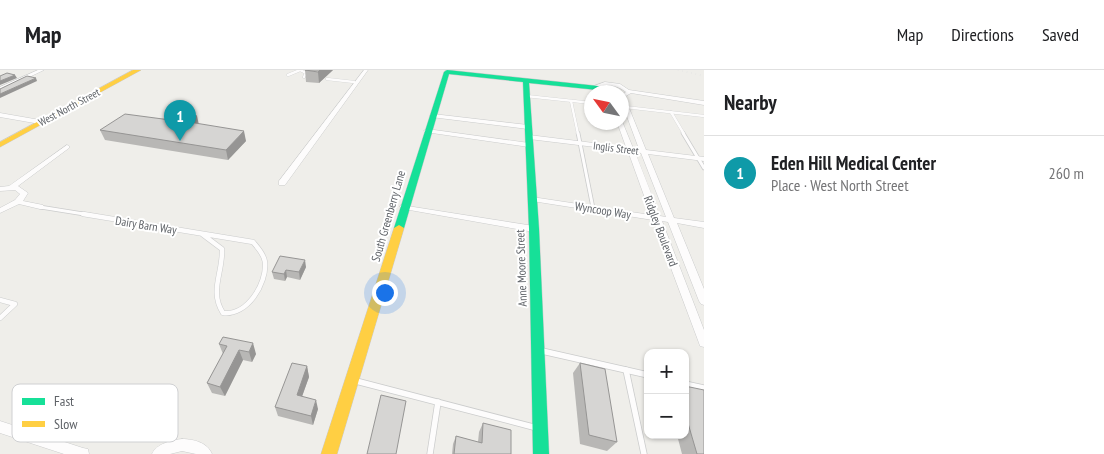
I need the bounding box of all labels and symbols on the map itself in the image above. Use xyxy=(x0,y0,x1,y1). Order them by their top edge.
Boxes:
street label: West North Street xyxy=(36,85,102,129)
north arrow xyxy=(584,85,629,130)
pin: 1 xyxy=(164,100,196,141)
street label: Inglis Street xyxy=(592,138,640,158)
street label: South Greenberry Lane xyxy=(368,169,408,263)
street label: Ridgley Boulevard xyxy=(641,194,681,268)
street label: Wyncoop Way xyxy=(574,198,633,222)
street label: Dairy Barn Way xyxy=(114,213,178,237)
street label: Anne Moore Street xyxy=(512,228,530,307)
your location xyxy=(372,280,398,306)
legend xyxy=(12,384,178,442)
text: Fast xyxy=(54,392,74,410)
text: Slow xyxy=(54,415,78,433)

